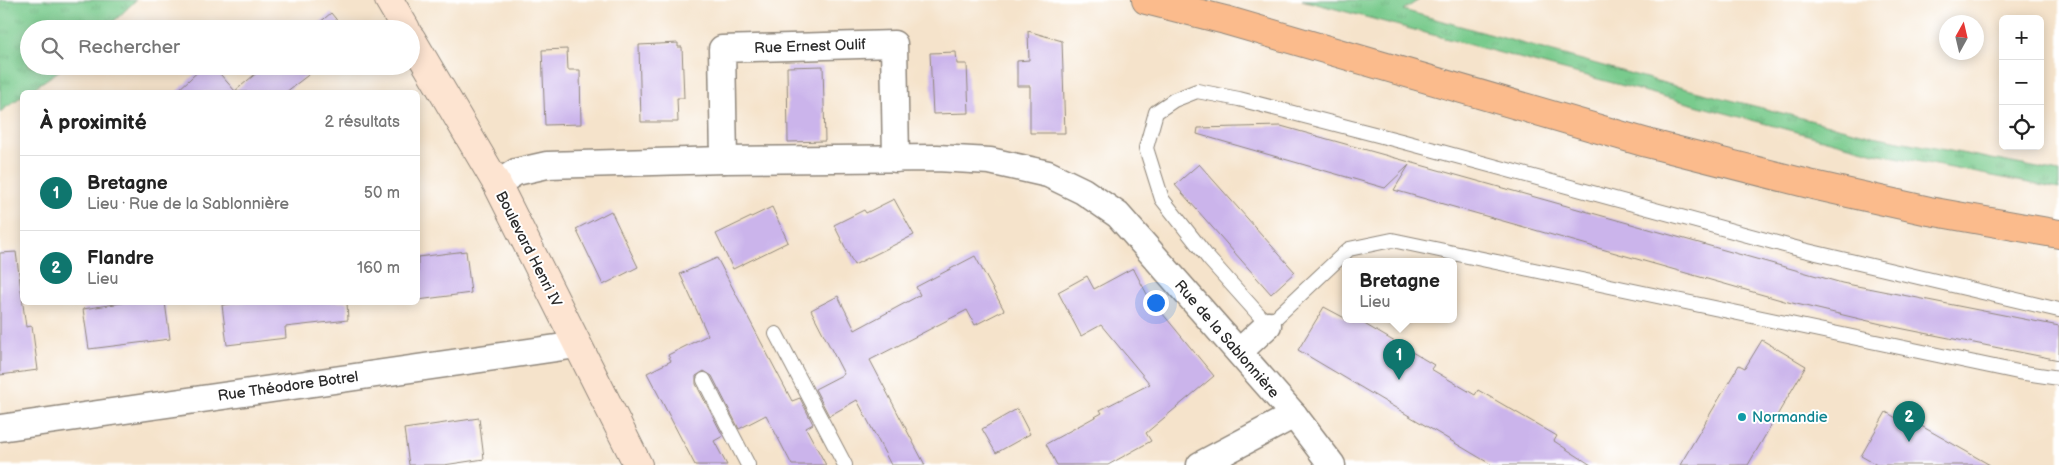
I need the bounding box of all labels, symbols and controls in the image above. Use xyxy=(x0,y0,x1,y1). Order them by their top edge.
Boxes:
north arrow xyxy=(1939,15,1984,60)
map controls xyxy=(1999,15,2044,150)
button: + xyxy=(1999,15,2044,60)
search box xyxy=(20,20,420,75)
icon: search xyxy=(38,34,66,62)
street label: Rue Ernest Oulif xyxy=(754,35,867,58)
text: Rechercher xyxy=(78,36,180,59)
button: − xyxy=(1999,60,2044,105)
button: locate xyxy=(1999,105,2044,150)
text: À proximité xyxy=(40,110,147,135)
text: 2 résultats xyxy=(325,113,400,132)
text: Bretagne xyxy=(87,172,168,195)
text: 1 xyxy=(53,184,59,203)
text: 50 m xyxy=(364,184,400,203)
street label: Boulevard Henri IV xyxy=(491,188,566,311)
text: Lieu · Rue de la Sablonnière xyxy=(87,195,289,214)
text: Flandre xyxy=(87,247,154,270)
popup xyxy=(1342,258,1457,323)
text: 2 xyxy=(51,259,61,278)
text: 160 m xyxy=(357,259,400,278)
text: Lieu xyxy=(87,270,118,289)
text: Bretagne xyxy=(1359,270,1440,293)
street label: Rue de la Sablonnière xyxy=(1170,276,1283,402)
your location xyxy=(1143,290,1169,316)
text: Lieu xyxy=(1359,293,1391,312)
pin: 1 xyxy=(1383,339,1415,380)
street label: Rue Théodore Botrel xyxy=(217,367,360,406)
pin: 2 xyxy=(1893,401,1925,442)
place label: Normandie xyxy=(1752,408,1828,427)
marker: Normandie xyxy=(1736,411,1748,423)

